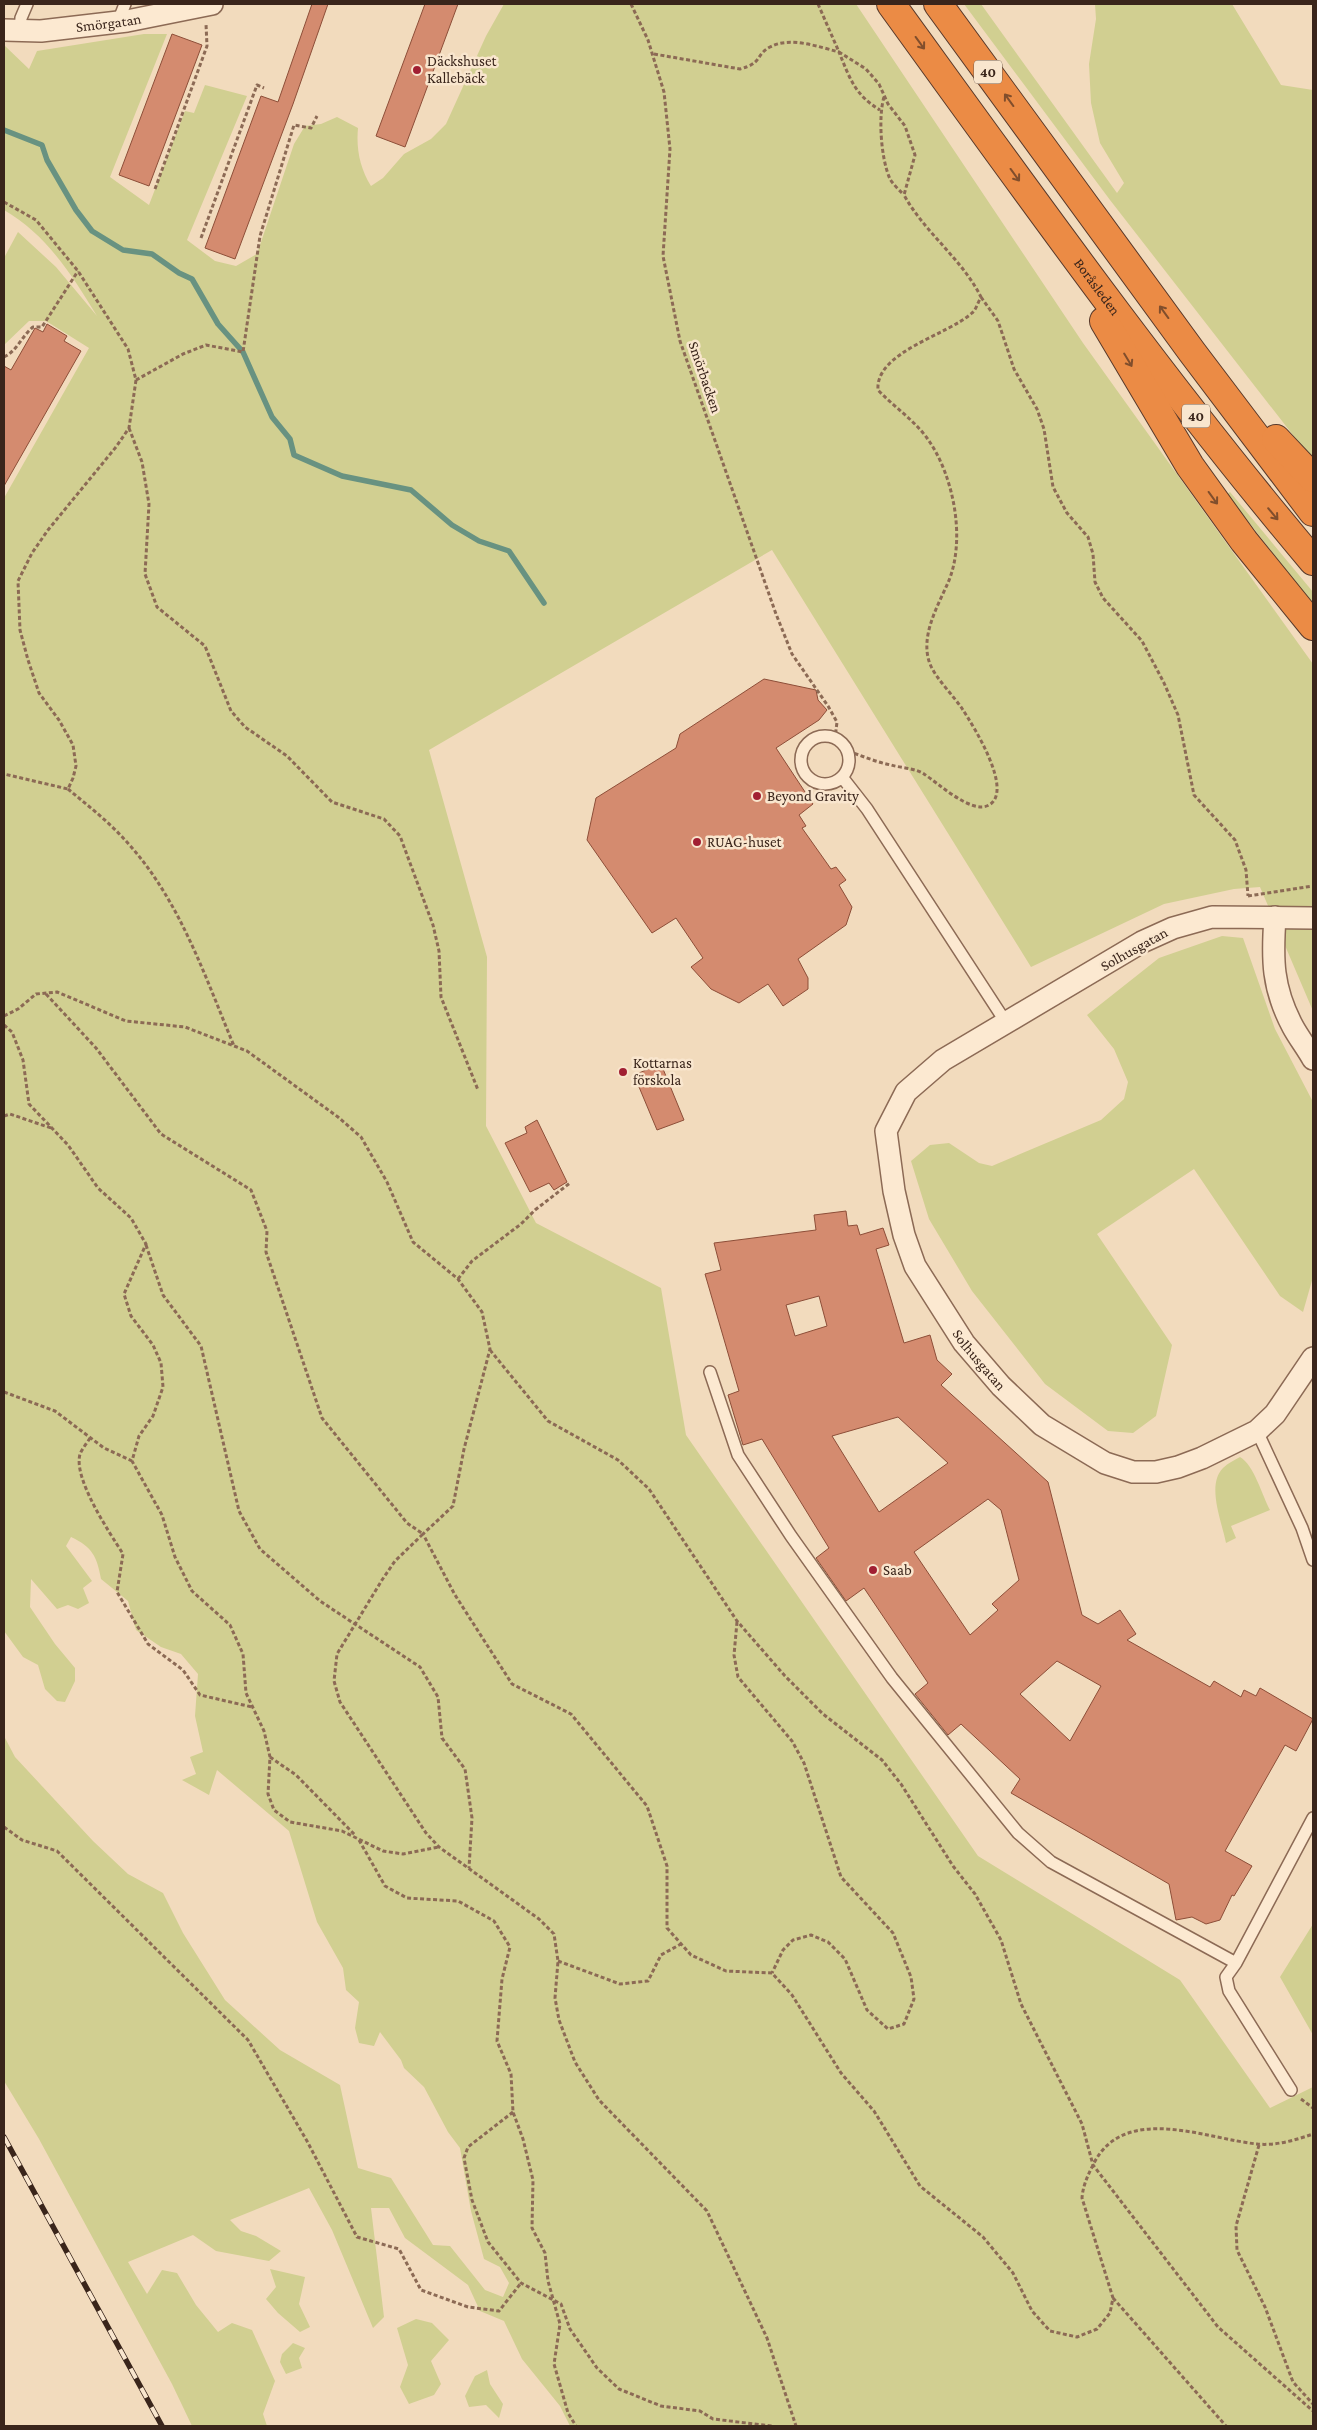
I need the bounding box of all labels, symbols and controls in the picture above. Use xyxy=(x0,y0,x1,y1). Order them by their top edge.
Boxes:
street label: Smörgatan xyxy=(75,10,143,35)
one-way arrow xyxy=(915,36,925,50)
place label: Däckshuset Kallebäck xyxy=(427,53,498,86)
road number: 40 xyxy=(974,61,1002,84)
marker: Däckshuset Kallebäck xyxy=(411,64,423,76)
one-way arrow xyxy=(1004,93,1014,107)
one-way arrow xyxy=(1010,168,1020,182)
street label: Boråsleden xyxy=(1071,255,1124,318)
one-way arrow xyxy=(1158,306,1169,319)
street label: Smörbacken xyxy=(685,339,725,415)
one-way arrow xyxy=(1122,353,1133,367)
road number: 40 xyxy=(1182,404,1210,428)
one-way arrow xyxy=(1208,491,1218,505)
one-way arrow xyxy=(1268,507,1279,520)
place label: Beyond Gravity xyxy=(767,788,859,805)
marker: Beyond Gravity xyxy=(751,790,763,802)
place label: RUAG-huset xyxy=(707,834,783,850)
marker: RUAG-huset xyxy=(691,836,703,848)
street label: Solhusgatan xyxy=(1098,924,1171,975)
place label: Kottarnas förskola xyxy=(633,1055,692,1088)
marker: Kottarnas förskola xyxy=(617,1066,629,1078)
street label: Solhusgatan xyxy=(949,1326,1009,1394)
place label: Saab xyxy=(883,1562,912,1578)
marker: Saab xyxy=(867,1564,879,1576)

